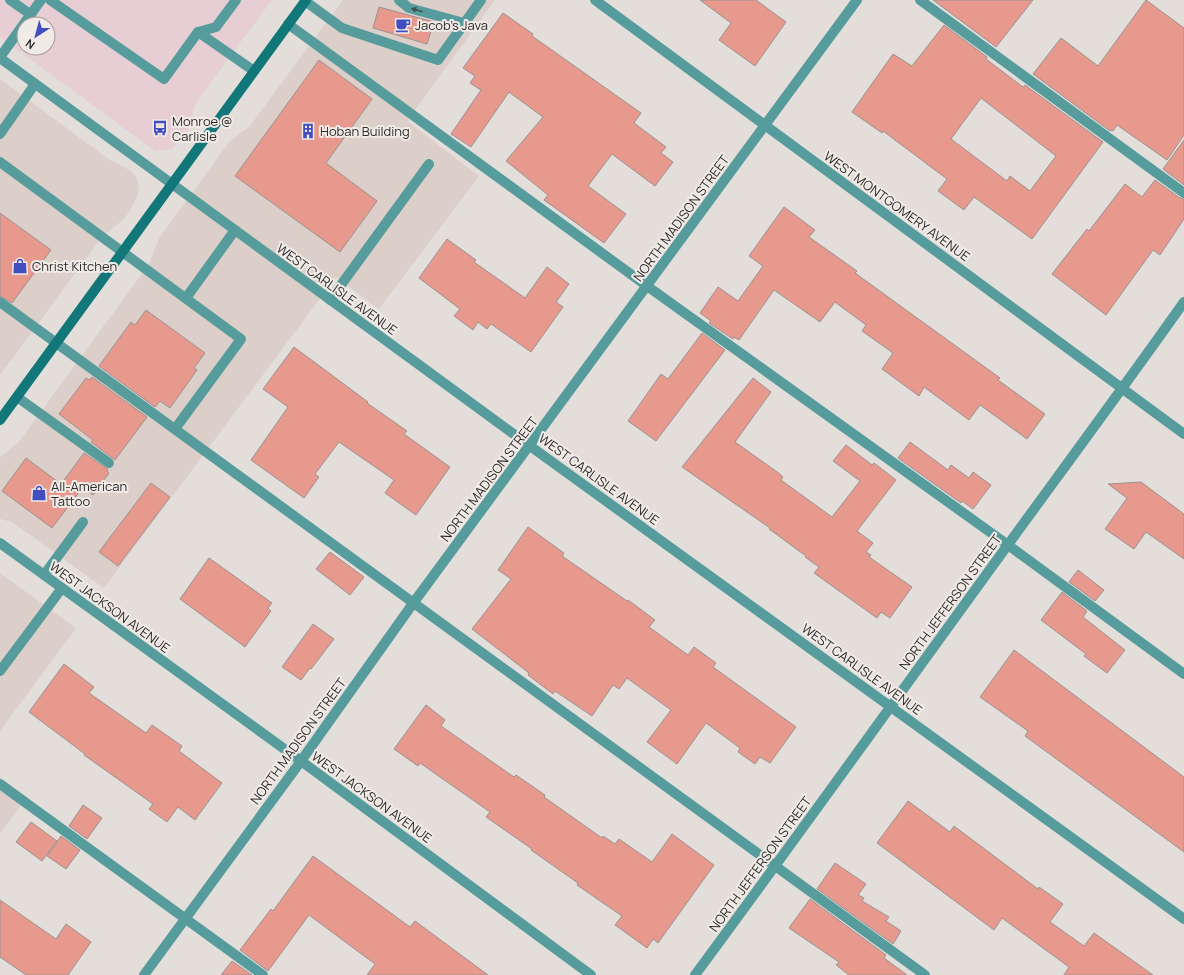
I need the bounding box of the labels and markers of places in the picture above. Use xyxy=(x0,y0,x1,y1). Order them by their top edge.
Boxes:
cafe icon: Jacob's Java xyxy=(394,16,412,34)
place label: Jacob's Java xyxy=(415,16,488,34)
place label: Monroe @ Carlisle xyxy=(172,112,233,145)
bus stop icon: Monroe @ Carlisle xyxy=(151,119,169,137)
building icon: Hoban Building xyxy=(299,122,317,140)
place label: Hoban Building xyxy=(320,122,410,140)
shop icon: Christ Kitchen xyxy=(11,257,29,275)
place label: Christ Kitchen xyxy=(32,257,117,275)
place label: All-American Tattoo xyxy=(51,477,127,510)
shop icon: All-American Tattoo xyxy=(30,484,48,502)

